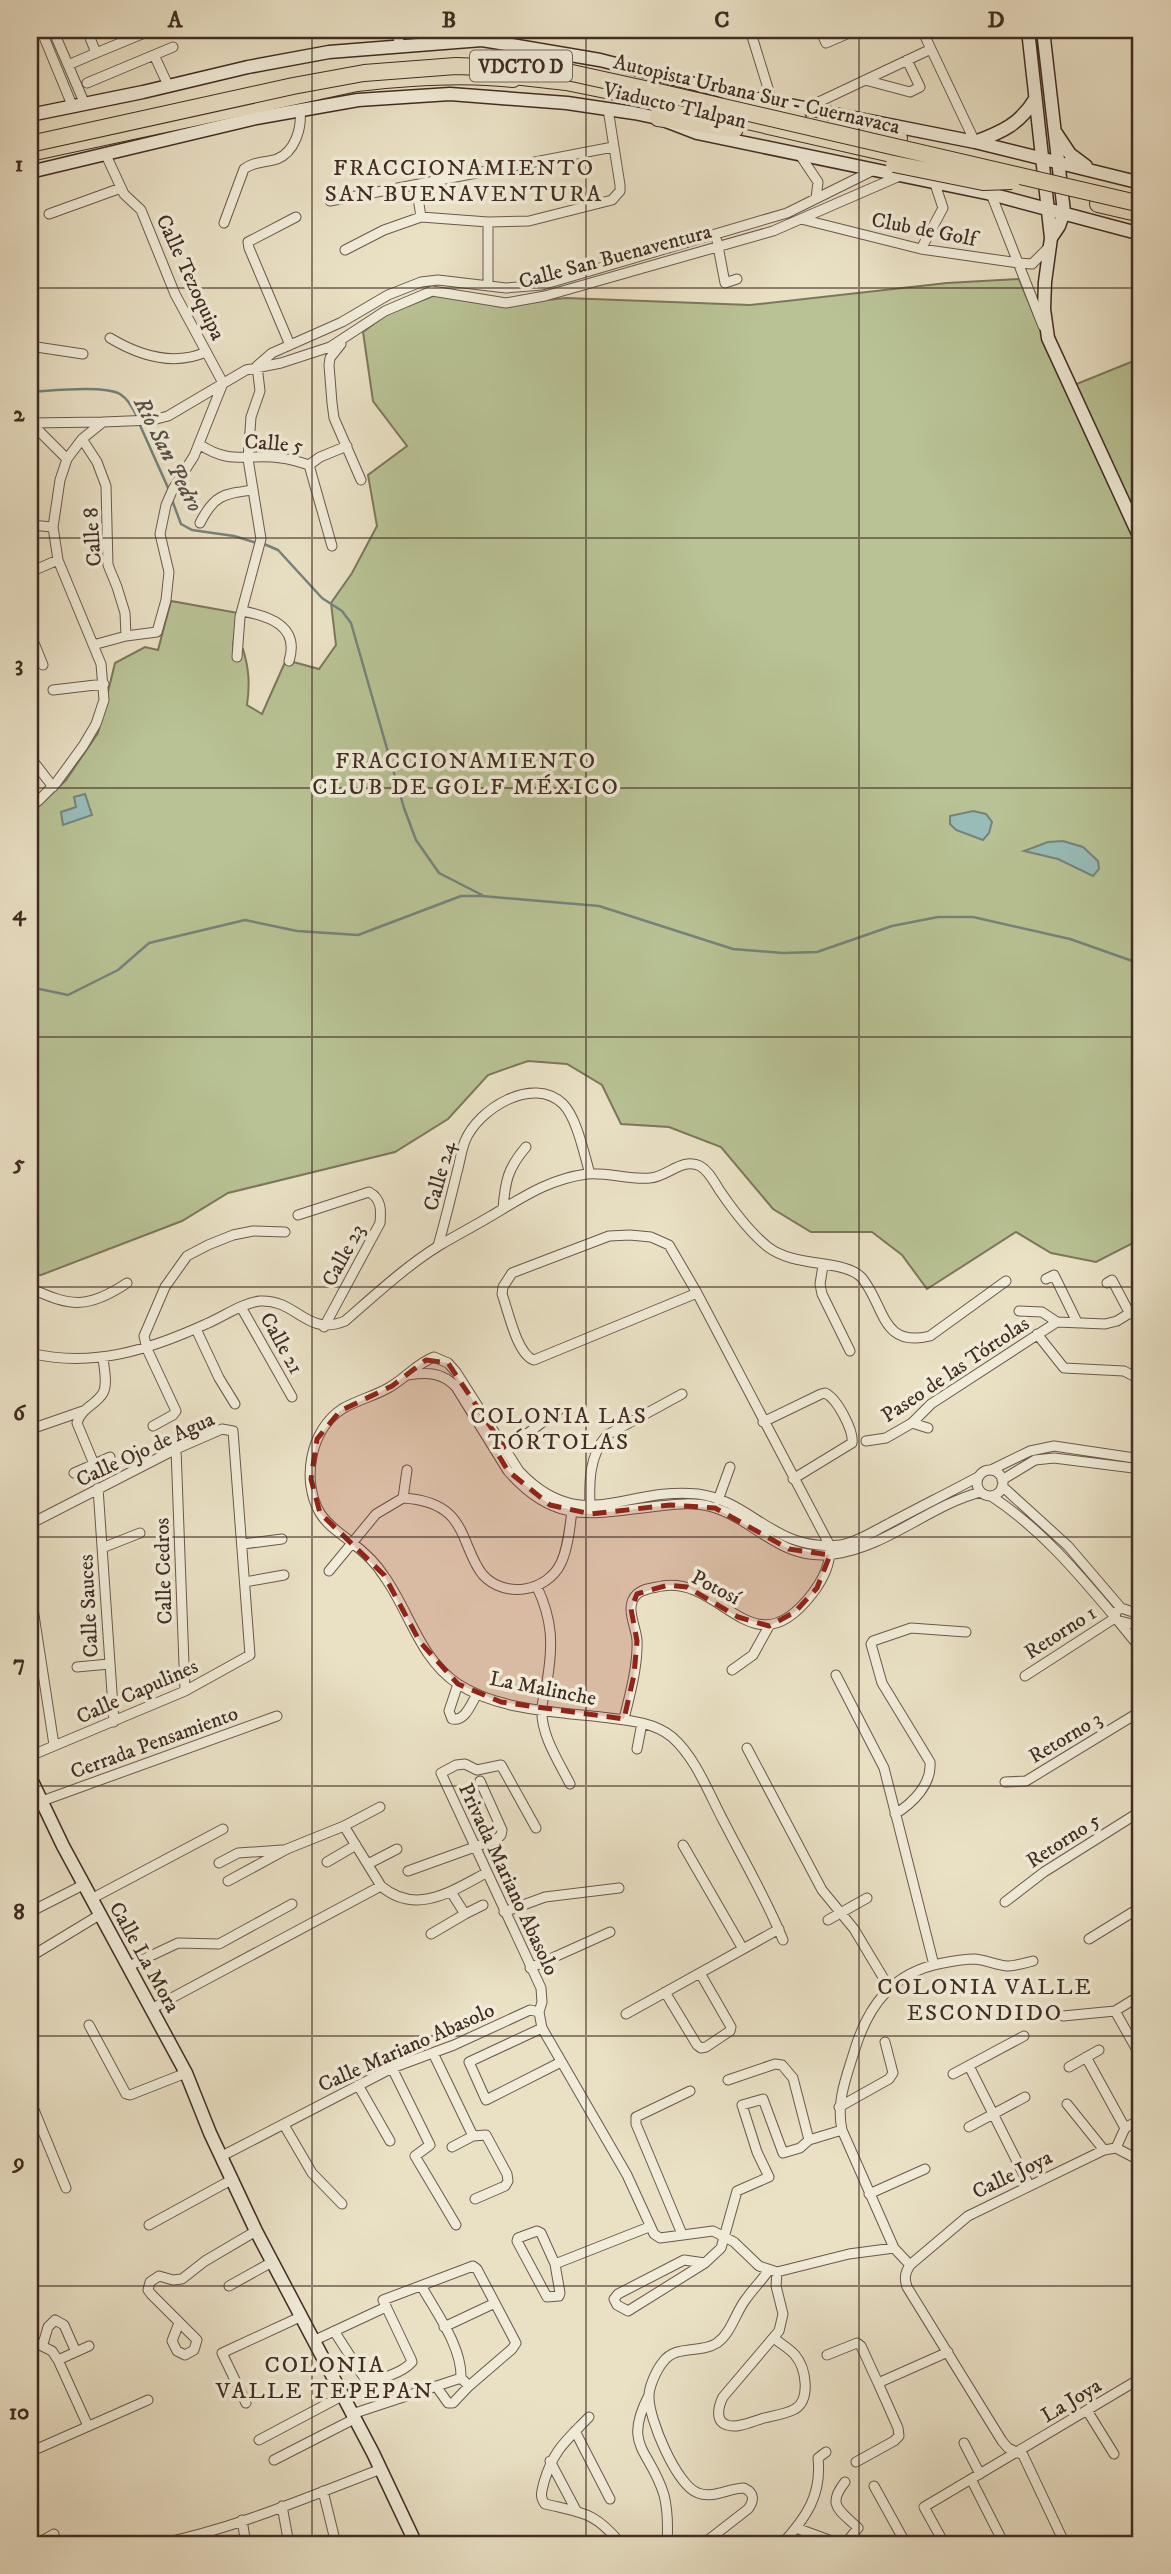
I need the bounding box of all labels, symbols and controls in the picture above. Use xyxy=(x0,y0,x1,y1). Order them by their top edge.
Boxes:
text: A xyxy=(167,6,184,35)
text: B xyxy=(442,6,456,35)
text: C xyxy=(714,6,730,35)
text: D xyxy=(987,6,1005,35)
street label: Autopista Urbana Sur - Cuernavaca xyxy=(611,49,903,141)
road number: VDCTO D xyxy=(470,50,572,82)
street label: Viaducto Tlalpan xyxy=(600,77,749,135)
text: 1 xyxy=(15,150,23,179)
district label: FRACCIONAMIENTO SAN BUENAVENTURA xyxy=(325,154,603,209)
street label: Club de Golf xyxy=(869,207,982,254)
street label: Calle Tezoquipa xyxy=(150,210,231,345)
street label: Calle San Buenaventura xyxy=(516,219,714,295)
water label: Río San Pedro xyxy=(126,391,209,517)
text: 2 xyxy=(13,400,25,429)
street label: Calle 5 xyxy=(244,429,304,459)
street label: Calle 8 xyxy=(78,507,108,567)
text: 3 xyxy=(15,650,23,679)
district label: FRACCIONAMIENTO CLUB DE GOLF MÉXICO xyxy=(312,747,620,802)
text: 4 xyxy=(12,899,27,928)
street label: Calle 24 xyxy=(418,1138,462,1214)
text: 5 xyxy=(12,1149,25,1178)
street label: Calle 23 xyxy=(317,1220,371,1291)
street label: Calle 21 xyxy=(254,1308,309,1379)
street label: Paseo de las Tórtolas xyxy=(877,1311,1034,1429)
text: 6 xyxy=(13,1399,27,1428)
district label: COLONIA LAS TÓRTOLAS xyxy=(470,1402,648,1457)
street label: Calle Ojo de Agua xyxy=(72,1406,219,1493)
street label: Calle Cedros xyxy=(149,1517,179,1625)
street label: Calle Sauces xyxy=(73,1554,105,1658)
street label: Potosí xyxy=(687,1565,746,1612)
street label: Retorno 1 xyxy=(1020,1600,1101,1666)
text: 7 xyxy=(13,1649,25,1678)
street label: Calle Capulines xyxy=(72,1653,202,1730)
street label: La Malinche xyxy=(487,1666,599,1712)
street label: Cerrada Pensamiento xyxy=(67,1701,242,1785)
street label: Retorno 3 xyxy=(1024,1706,1107,1770)
street label: Privada Mariano Abasolo xyxy=(452,1779,564,1980)
street label: Retorno 5 xyxy=(1022,1807,1106,1874)
street label: Calle La Mora xyxy=(103,1897,185,2018)
text: 8 xyxy=(13,1898,25,1927)
district label: COLONIA VALLE ESCONDIDO xyxy=(877,1973,1093,2028)
street label: Calle Mariano Abasolo xyxy=(314,1997,499,2098)
street label: Calle Joya xyxy=(968,2144,1057,2205)
text: 9 xyxy=(11,2148,25,2177)
district label: COLONIA VALLE TEPEPAN xyxy=(215,2351,434,2406)
street label: La Joya xyxy=(1037,2373,1106,2429)
text: 10 xyxy=(9,2398,29,2427)

